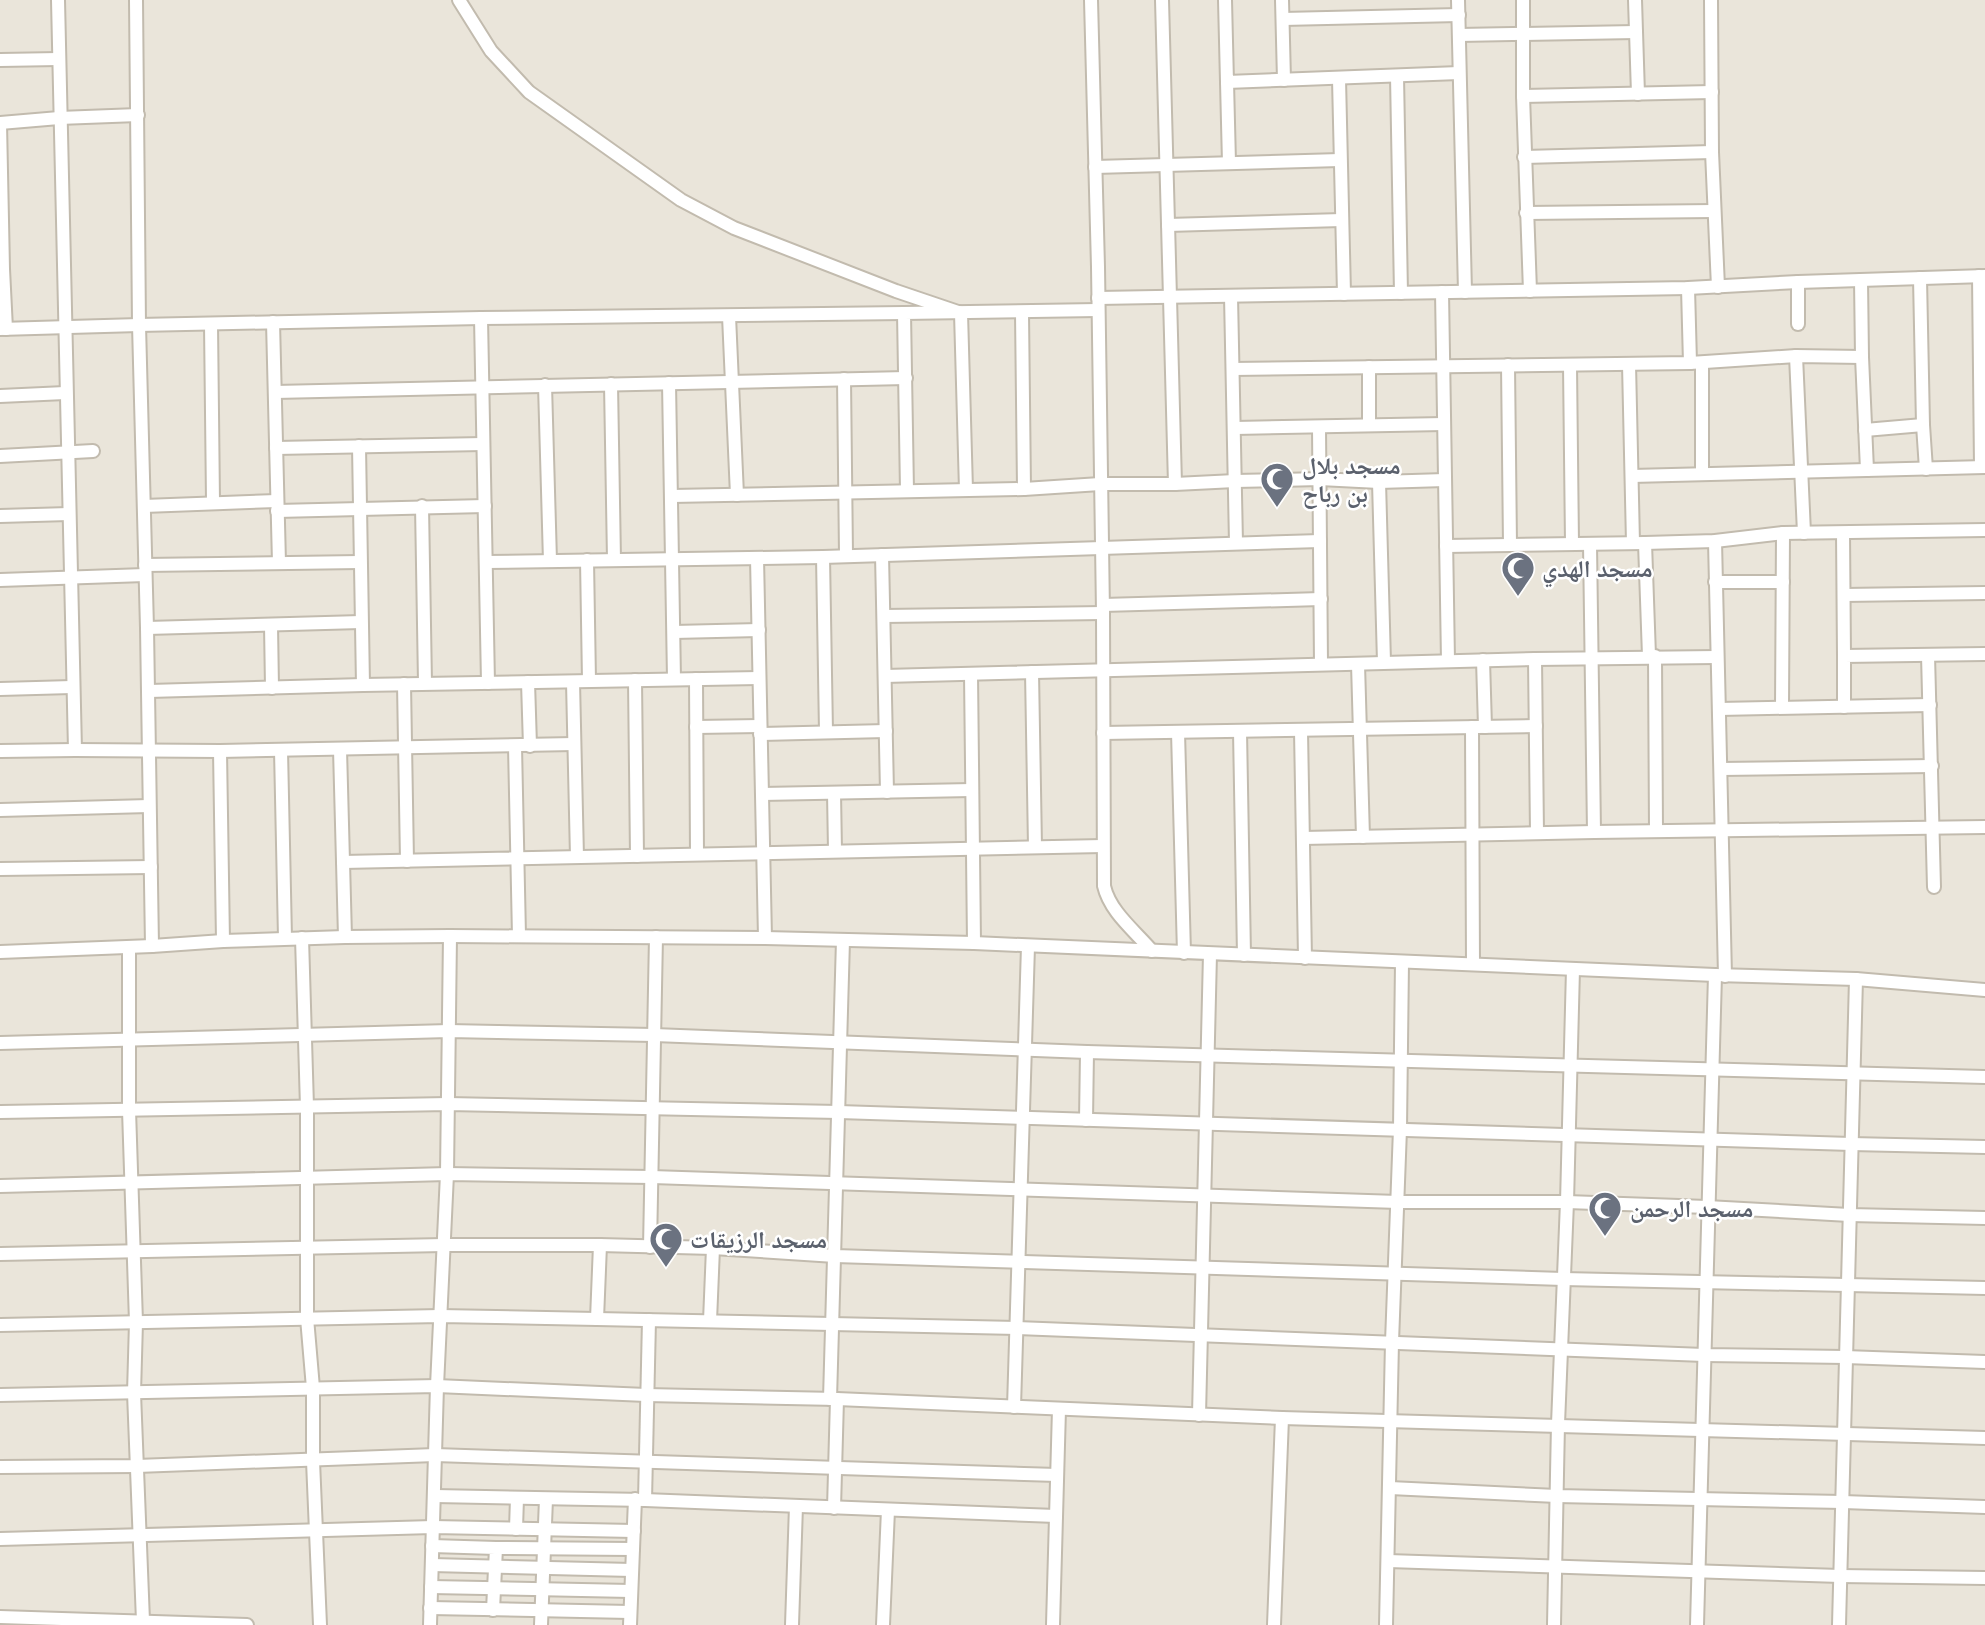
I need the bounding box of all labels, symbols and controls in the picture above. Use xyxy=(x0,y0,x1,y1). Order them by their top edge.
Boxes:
place label: مسجد بلال بن رباح xyxy=(1302,450,1401,509)
mosque icon: مسجد بلال بن رباح xyxy=(1258,460,1296,509)
mosque icon: مسجد الهدي xyxy=(1499,549,1537,598)
place label: مسجد الهدي xyxy=(1542,553,1653,588)
mosque icon: مسجد الرحمن xyxy=(1586,1189,1624,1238)
place label: مسجد الرحمن xyxy=(1630,1193,1753,1223)
mosque icon: مسجد الرزيقات xyxy=(647,1220,685,1269)
place label: مسجد الرزيقات xyxy=(690,1224,827,1254)

